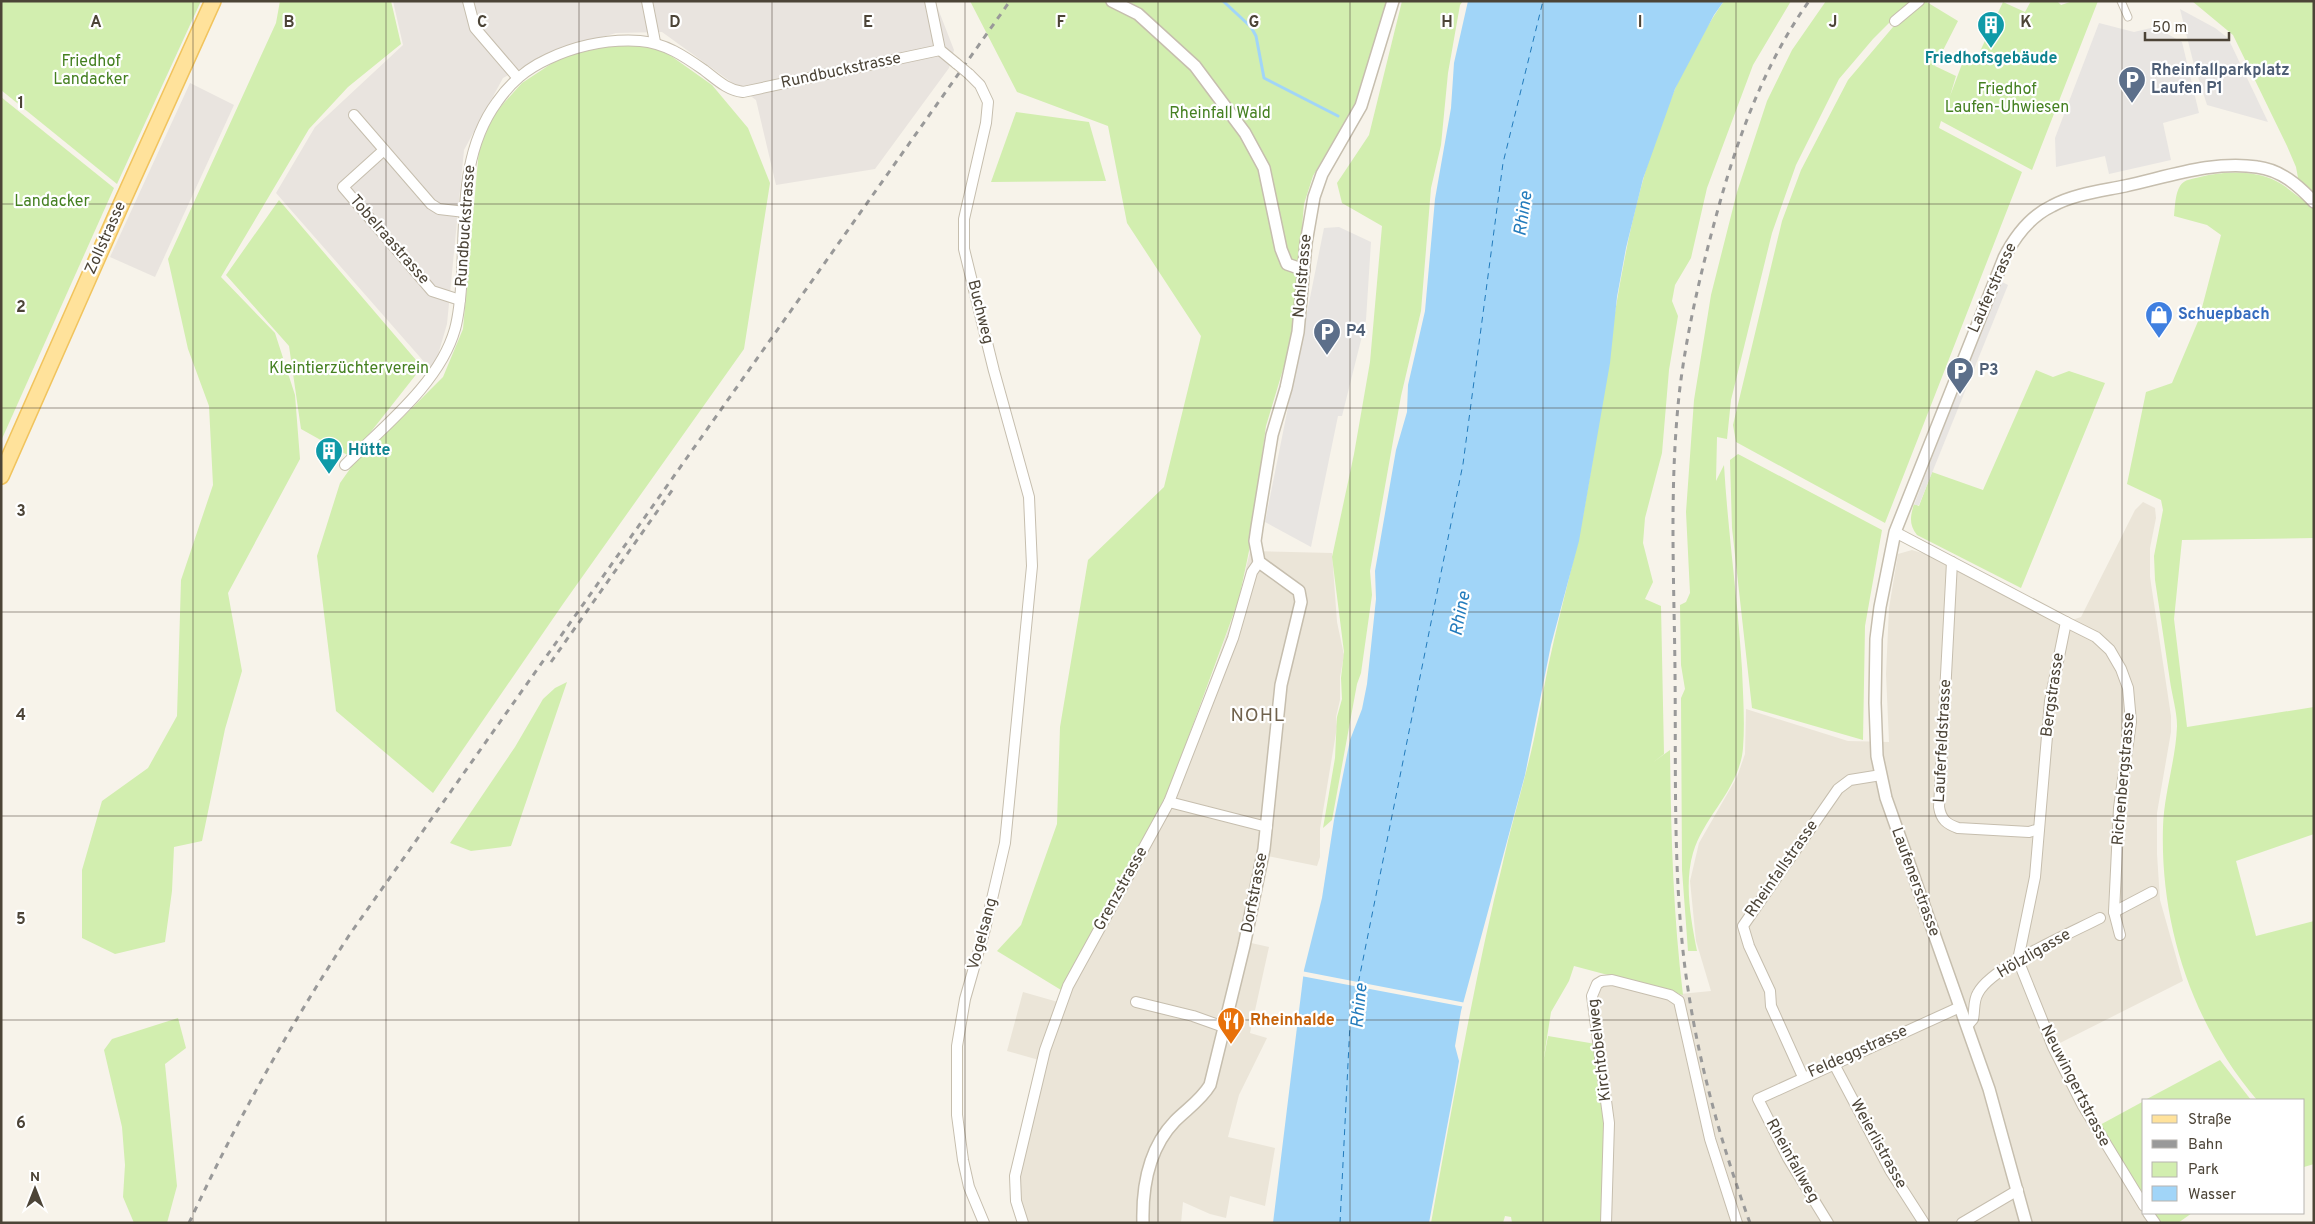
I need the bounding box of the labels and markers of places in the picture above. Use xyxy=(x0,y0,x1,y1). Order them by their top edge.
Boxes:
building icon: Friedhofsgebäude xyxy=(1976,10,2006,49)
place label: Friedhofsgebäude xyxy=(1925,49,2057,69)
place label: Rheinfallparkplatz Laufen P1 xyxy=(2151,61,2290,99)
parking icon: Rheinfallparkplatz Laufen P1 xyxy=(2117,65,2147,104)
shop icon: Schuepbach xyxy=(2144,300,2174,339)
place label: Schuepbach xyxy=(2178,305,2270,325)
parking icon: P4 xyxy=(1312,317,1342,356)
place label: P4 xyxy=(1346,322,1366,342)
parking icon: P3 xyxy=(1945,356,1975,395)
place label: P3 xyxy=(1979,361,1999,381)
building icon: Hütte xyxy=(314,436,344,475)
place label: Hütte xyxy=(348,441,391,461)
restaurant icon: Rheinhalde xyxy=(1216,1006,1246,1045)
place label: Rheinhalde xyxy=(1250,1011,1335,1031)

